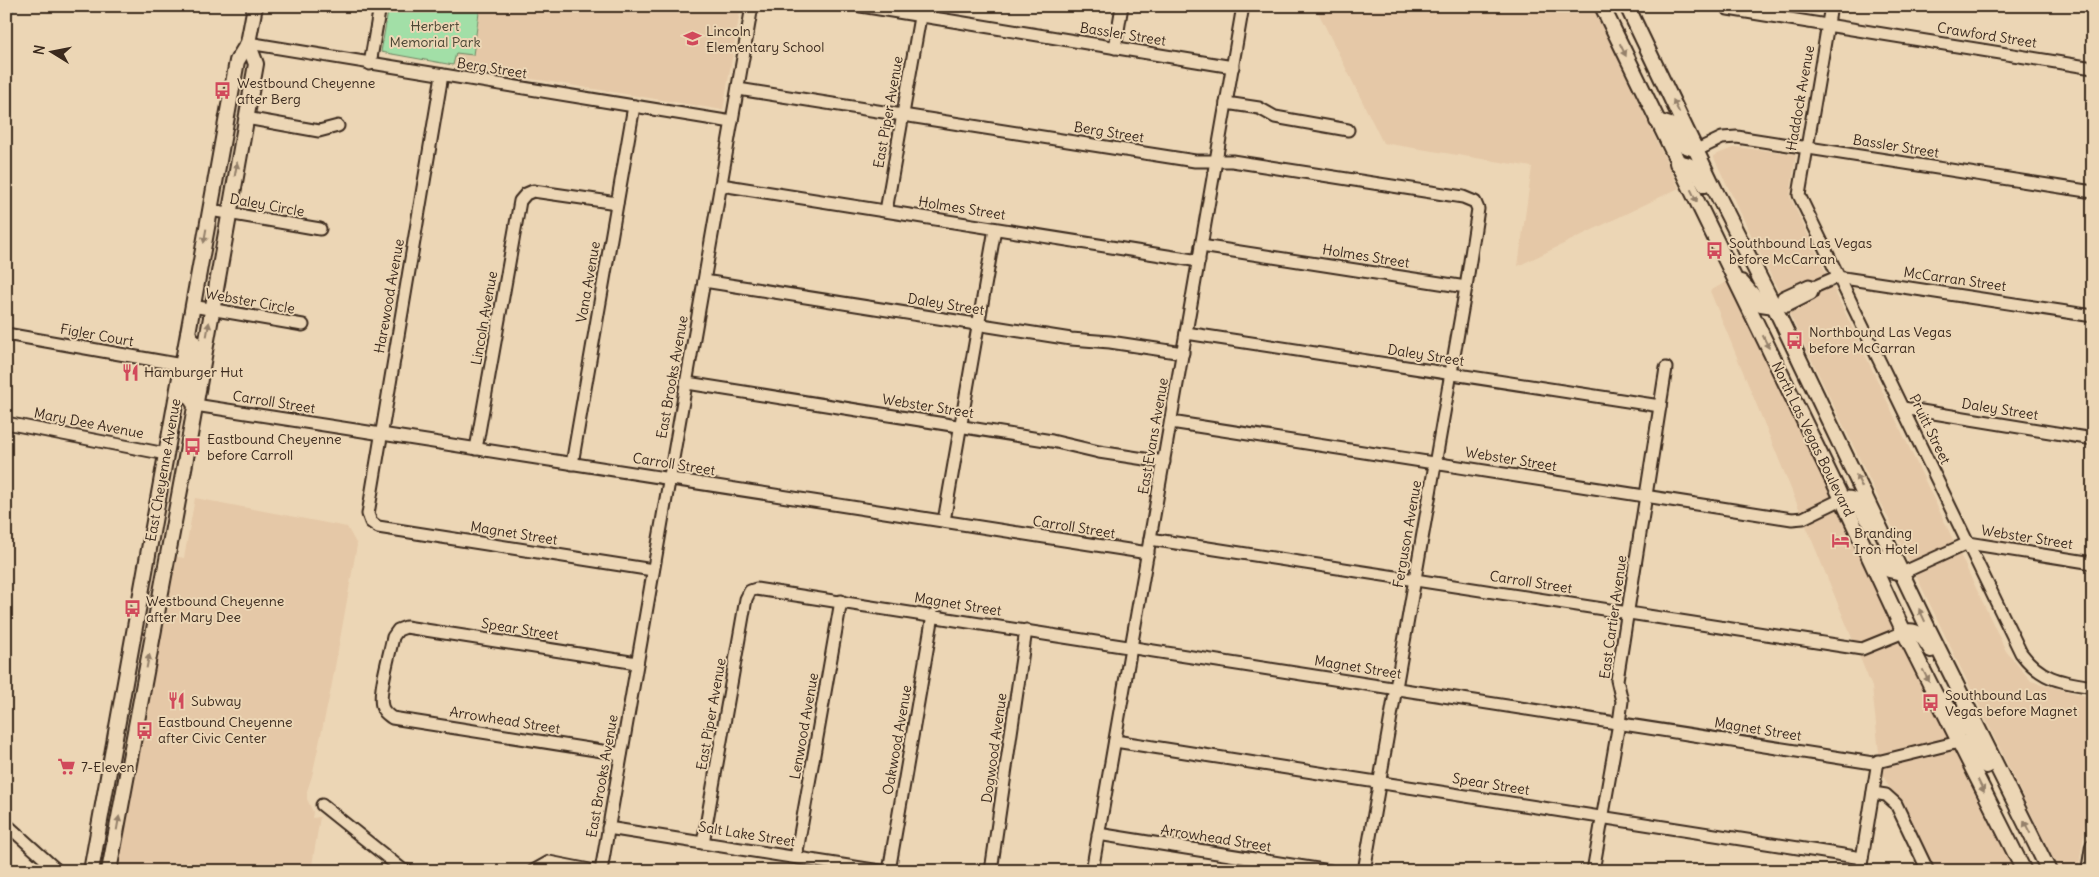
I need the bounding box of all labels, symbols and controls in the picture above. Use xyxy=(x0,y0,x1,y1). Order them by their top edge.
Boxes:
park label: Herbert Memorial Park xyxy=(389,17,481,51)
street label: Bassler Street xyxy=(1079,18,1168,50)
street label: Crawford Street xyxy=(1936,18,2038,52)
place label: Lincoln Elementary School xyxy=(706,22,824,56)
north arrow xyxy=(28,28,78,78)
school or university icon: Lincoln Elementary School xyxy=(682,29,702,49)
text: N xyxy=(29,43,49,56)
one-way arrow xyxy=(1619,43,1627,57)
street label: Haddock Avenue xyxy=(1782,44,1818,152)
street label: Berg Street xyxy=(456,54,529,82)
street label: East Piper Avenue xyxy=(869,55,907,169)
place label: Westbound Cheyenne after Berg xyxy=(237,74,375,108)
bus stop icon: Westbound Cheyenne after Berg xyxy=(213,81,233,101)
one-way arrow xyxy=(1671,99,1679,113)
street label: Berg Street xyxy=(1073,118,1146,146)
street label: Bassler Street xyxy=(1852,130,1941,162)
one-way arrow xyxy=(233,161,241,177)
one-way arrow xyxy=(1690,189,1698,203)
street label: Daley Circle xyxy=(228,190,306,220)
street label: Holmes Street xyxy=(917,192,1007,224)
one-way arrow xyxy=(200,228,208,244)
place label: Southbound Las Vegas before McCarran xyxy=(1729,234,1872,268)
street label: Harewood Avenue xyxy=(370,237,408,355)
street label: Vana Avenue xyxy=(572,240,604,324)
street label: Holmes Street xyxy=(1321,240,1411,272)
bus stop icon: Southbound Las Vegas before McCarran xyxy=(1705,241,1725,261)
street label: McCarran Street xyxy=(1903,263,2008,295)
street label: Lincoln Avenue xyxy=(467,270,501,366)
street label: Webster Circle xyxy=(204,284,296,318)
street label: Daley Street xyxy=(906,289,986,319)
street label: East Brooks Avenue xyxy=(652,314,692,440)
street label: Figler Court xyxy=(59,320,135,350)
one-way arrow xyxy=(205,321,213,337)
place label: Northbound Las Vegas before McCarran xyxy=(1809,323,1952,357)
bus stop icon: Northbound Las Vegas before McCarran xyxy=(1785,330,1805,350)
one-way arrow xyxy=(1762,335,1770,349)
street label: Daley Street xyxy=(1386,340,1466,370)
street label: North Las Vegas Boulevard xyxy=(1768,359,1858,519)
restaurant icon: Hamburger Hut xyxy=(120,362,140,382)
place label: Hamburger Hut xyxy=(144,363,243,381)
street label: East Evans Avenue xyxy=(1134,376,1172,496)
street label: Carroll Street xyxy=(231,387,317,417)
street label: Webster Street xyxy=(881,390,975,422)
street label: Pruitt Street xyxy=(1905,391,1955,467)
street label: Daley Street xyxy=(1960,394,2040,424)
street label: East Cheyenne Avenue xyxy=(142,397,184,543)
street label: Mary Dee Avenue xyxy=(33,404,145,442)
place label: Eastbound Cheyenne before Carroll xyxy=(207,430,342,464)
bus stop icon: Eastbound Cheyenne before Carroll xyxy=(183,437,203,457)
street label: Webster Street xyxy=(1464,443,1558,475)
street label: Carroll Street xyxy=(631,449,717,479)
one-way arrow xyxy=(1855,474,1863,488)
street label: Ferguson Avenue xyxy=(1389,479,1425,589)
street label: Carroll Street xyxy=(1031,512,1117,542)
street label: Magnet Street xyxy=(469,517,559,549)
street label: Webster Street xyxy=(1980,521,2074,553)
place label: Branding Iron Hotel xyxy=(1854,524,1918,558)
hotel icon: Branding Iron Hotel xyxy=(1830,531,1850,551)
street label: East Cartier Avenue xyxy=(1595,554,1631,680)
street label: Carroll Street xyxy=(1488,567,1574,597)
street label: Magnet Street xyxy=(913,588,1003,620)
place label: Westbound Cheyenne after Mary Dee xyxy=(146,592,284,626)
bus stop icon: Westbound Cheyenne after Mary Dee xyxy=(122,599,142,619)
one-way arrow xyxy=(1917,608,1925,622)
street label: Spear Street xyxy=(480,614,560,644)
street label: Magnet Street xyxy=(1313,651,1403,683)
one-way arrow xyxy=(144,653,152,669)
street label: East Piper Avenue xyxy=(692,657,730,771)
one-way arrow xyxy=(1922,668,1930,683)
street label: Lenwood Avenue xyxy=(786,671,822,781)
street label: Oakwood Avenue xyxy=(878,684,916,796)
place label: Southbound Las Vegas before Magnet xyxy=(1945,686,2078,720)
restaurant icon: Subway xyxy=(167,691,187,711)
place label: Subway xyxy=(191,692,242,710)
street label: Dogwood Avenue xyxy=(977,692,1011,804)
bus stop icon: Southbound Las Vegas before Magnet xyxy=(1921,693,1941,713)
street label: Arrowhead Street xyxy=(448,702,562,738)
place label: Eastbound Cheyenne after Civic Center xyxy=(158,713,293,747)
street label: East Brooks Avenue xyxy=(582,713,622,839)
street label: Magnet Street xyxy=(1713,713,1803,745)
bus stop icon: Eastbound Cheyenne after Civic Center xyxy=(134,720,154,740)
supermarket icon: 7-Eleven xyxy=(57,757,77,777)
place label: 7-Eleven xyxy=(81,758,135,776)
street label: Spear Street xyxy=(1451,769,1531,799)
one-way arrow xyxy=(1977,779,1985,793)
one-way arrow xyxy=(114,814,122,830)
street label: Salt Lake Street xyxy=(697,817,797,851)
street label: Arrowhead Street xyxy=(1159,820,1273,856)
one-way arrow xyxy=(2023,820,2031,834)

